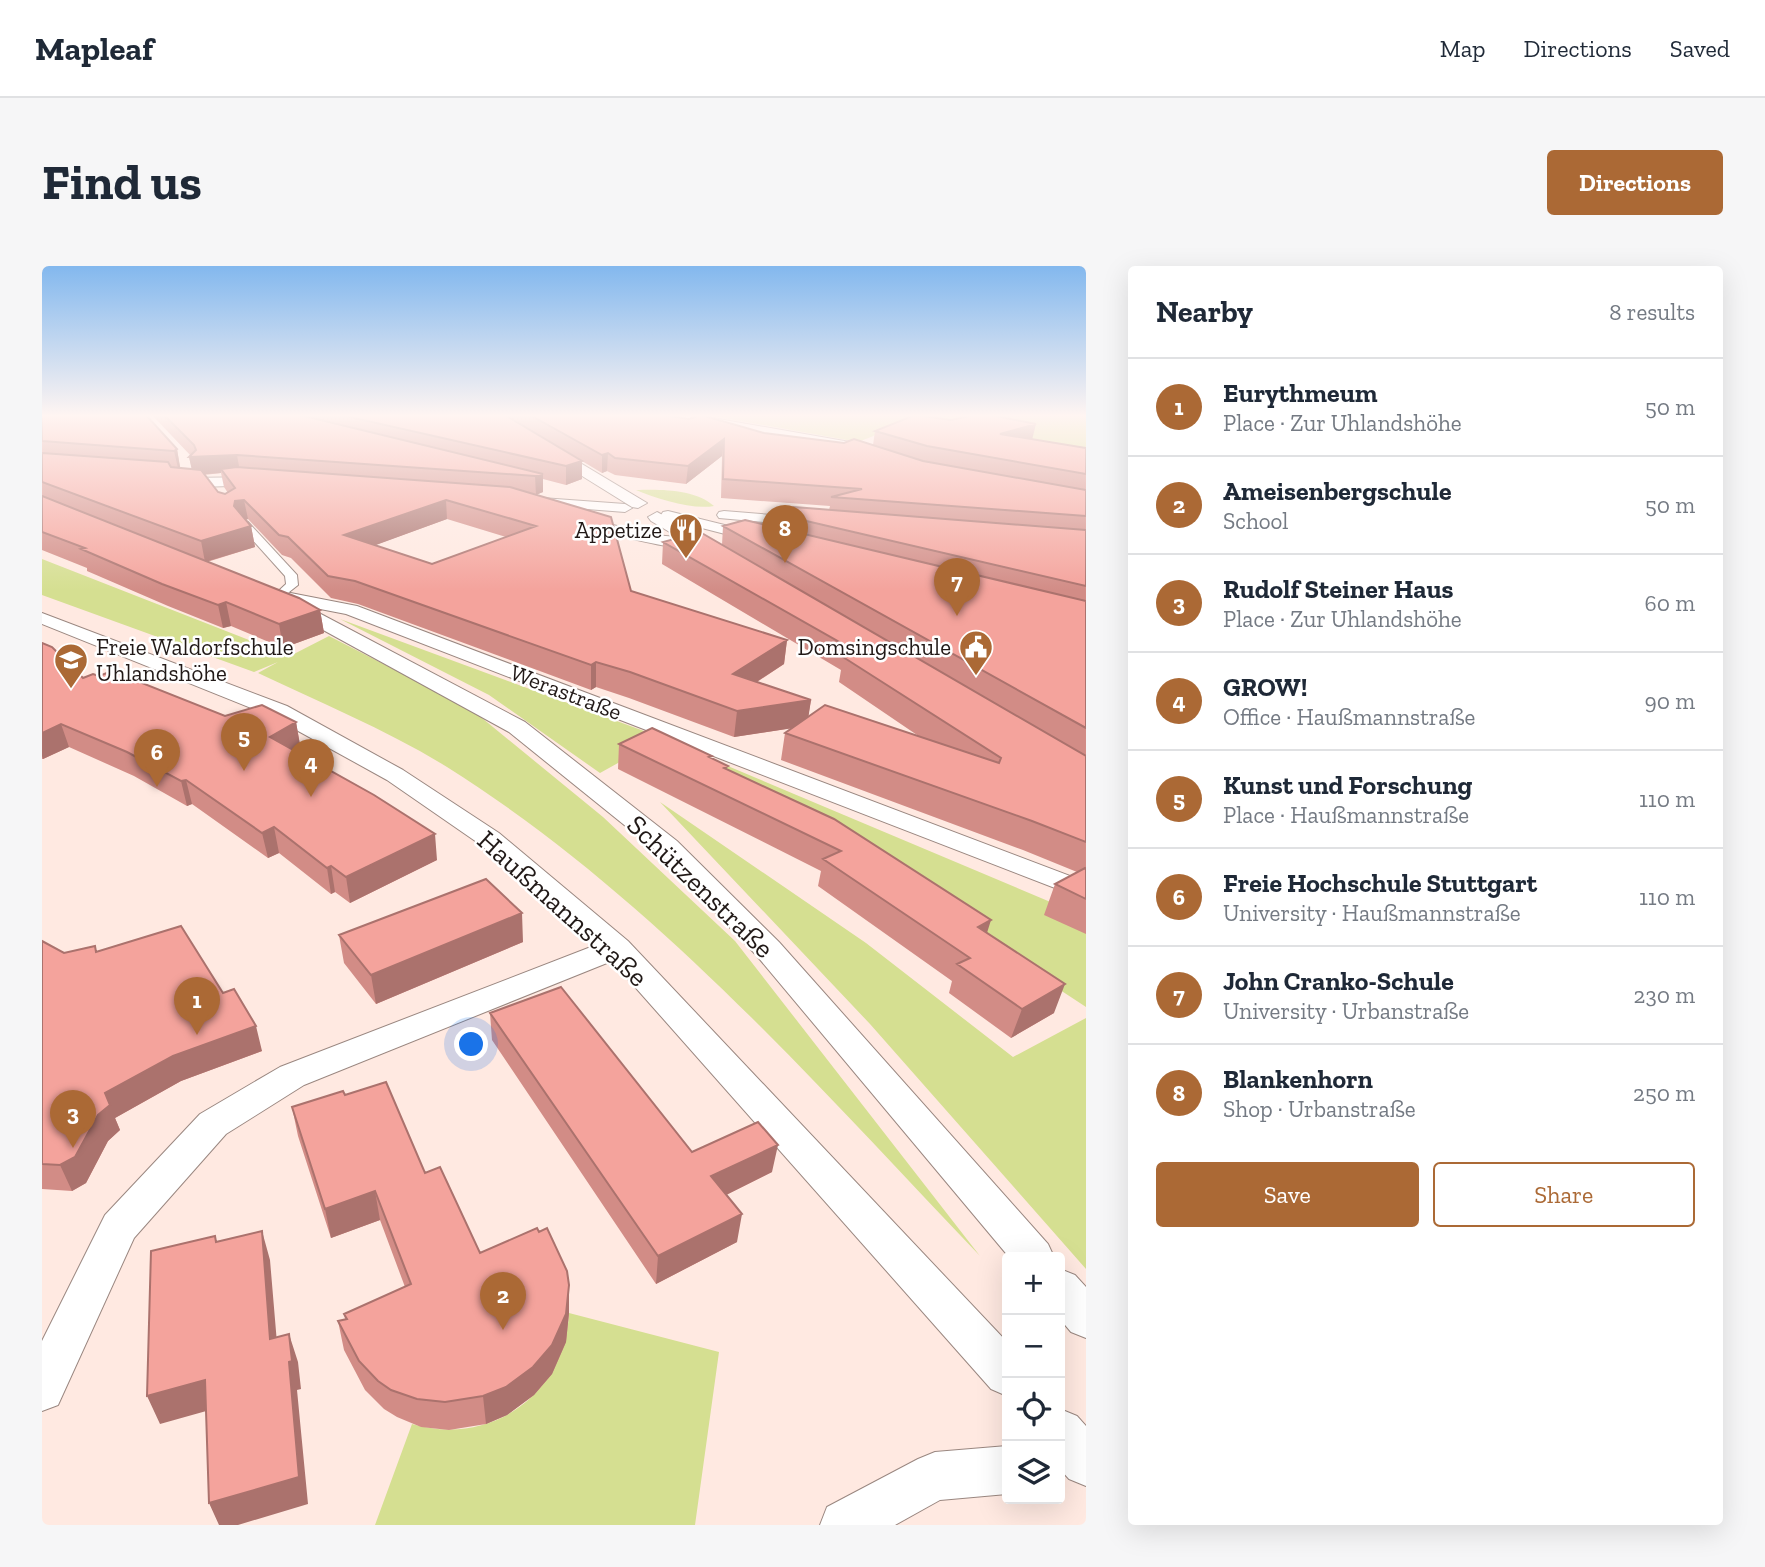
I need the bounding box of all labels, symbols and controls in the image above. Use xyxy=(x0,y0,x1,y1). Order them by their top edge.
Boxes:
text: Mapleaf xyxy=(35,29,153,68)
text: Map xyxy=(1440,34,1486,63)
text: Directions xyxy=(1524,34,1632,63)
text: Saved xyxy=(1670,34,1730,63)
button: Directions xyxy=(1547,150,1723,215)
text: Find us xyxy=(42,153,202,212)
text: Nearby xyxy=(1156,294,1253,330)
text: 8 results xyxy=(1609,298,1695,326)
text: Eurythmeum xyxy=(1223,377,1378,409)
text: 1 xyxy=(1174,393,1184,421)
text: 50 m xyxy=(1645,393,1695,421)
text: Place · Zur Uhlandshöhe xyxy=(1223,409,1462,437)
text: Ameisenbergschule xyxy=(1223,475,1451,507)
text: 2 xyxy=(1173,491,1185,519)
text: 50 m xyxy=(1645,491,1695,519)
pin: 8 xyxy=(762,505,808,563)
text: School xyxy=(1223,507,1288,535)
restaurant icon: Appetize xyxy=(667,511,705,560)
place label: Appetize xyxy=(575,516,662,544)
pin: 7 xyxy=(934,558,980,616)
text: Rudolf Steiner Haus xyxy=(1223,573,1454,605)
text: 3 xyxy=(1173,589,1185,617)
text: 60 m xyxy=(1644,589,1695,617)
text: Place · Zur Uhlandshöhe xyxy=(1223,605,1462,633)
public building icon: Domsingschule xyxy=(957,628,995,677)
place label: Freie Waldorfschule Uhlandshöhe xyxy=(96,633,294,687)
place label: Domsingschule xyxy=(797,633,951,661)
school or university icon: Freie Waldorfschule Uhlandshöhe xyxy=(52,641,90,690)
street label: Werastraße xyxy=(506,658,626,726)
text: GROW! xyxy=(1223,671,1308,703)
text: 4 xyxy=(1172,687,1186,715)
text: 90 m xyxy=(1644,687,1695,715)
text: Office · Haußmannstraße xyxy=(1223,703,1475,731)
pin: 5 xyxy=(221,713,267,771)
pin: 6 xyxy=(134,729,180,787)
pin: 4 xyxy=(288,739,334,797)
text: Kunst und Forschung xyxy=(1223,769,1472,801)
text: 5 xyxy=(1173,785,1185,813)
text: 110 m xyxy=(1639,785,1695,813)
text: Place · Haußmannstraße xyxy=(1223,801,1469,829)
street label: Schützenstraße xyxy=(620,808,781,965)
street label: Haußmannstraße xyxy=(471,823,655,993)
text: Freie Hochschule Stuttgart xyxy=(1223,867,1537,899)
text: 6 xyxy=(1173,883,1185,911)
text: 110 m xyxy=(1639,883,1695,911)
text: University · Haußmannstraße xyxy=(1223,899,1520,927)
text: John Cranko-Schule xyxy=(1223,965,1454,997)
pin: 1 xyxy=(174,977,220,1035)
text: 7 xyxy=(1173,981,1185,1009)
text: 230 m xyxy=(1634,981,1695,1009)
text: University · Urbanstraße xyxy=(1223,997,1469,1025)
your location xyxy=(454,1027,488,1061)
text: Blankenhorn xyxy=(1223,1063,1373,1095)
text: 8 xyxy=(1173,1079,1185,1107)
text: 250 m xyxy=(1633,1079,1695,1107)
pin: 3 xyxy=(50,1090,96,1148)
text: Shop · Urbanstraße xyxy=(1223,1095,1415,1123)
button: Save xyxy=(1156,1162,1419,1227)
button: Share xyxy=(1433,1162,1695,1227)
map controls xyxy=(1002,1252,1065,1504)
button: + xyxy=(1002,1252,1065,1315)
pin: 2 xyxy=(480,1272,526,1330)
button: − xyxy=(1002,1315,1065,1378)
button: locate xyxy=(1002,1378,1065,1441)
button: layers xyxy=(1002,1441,1065,1504)

